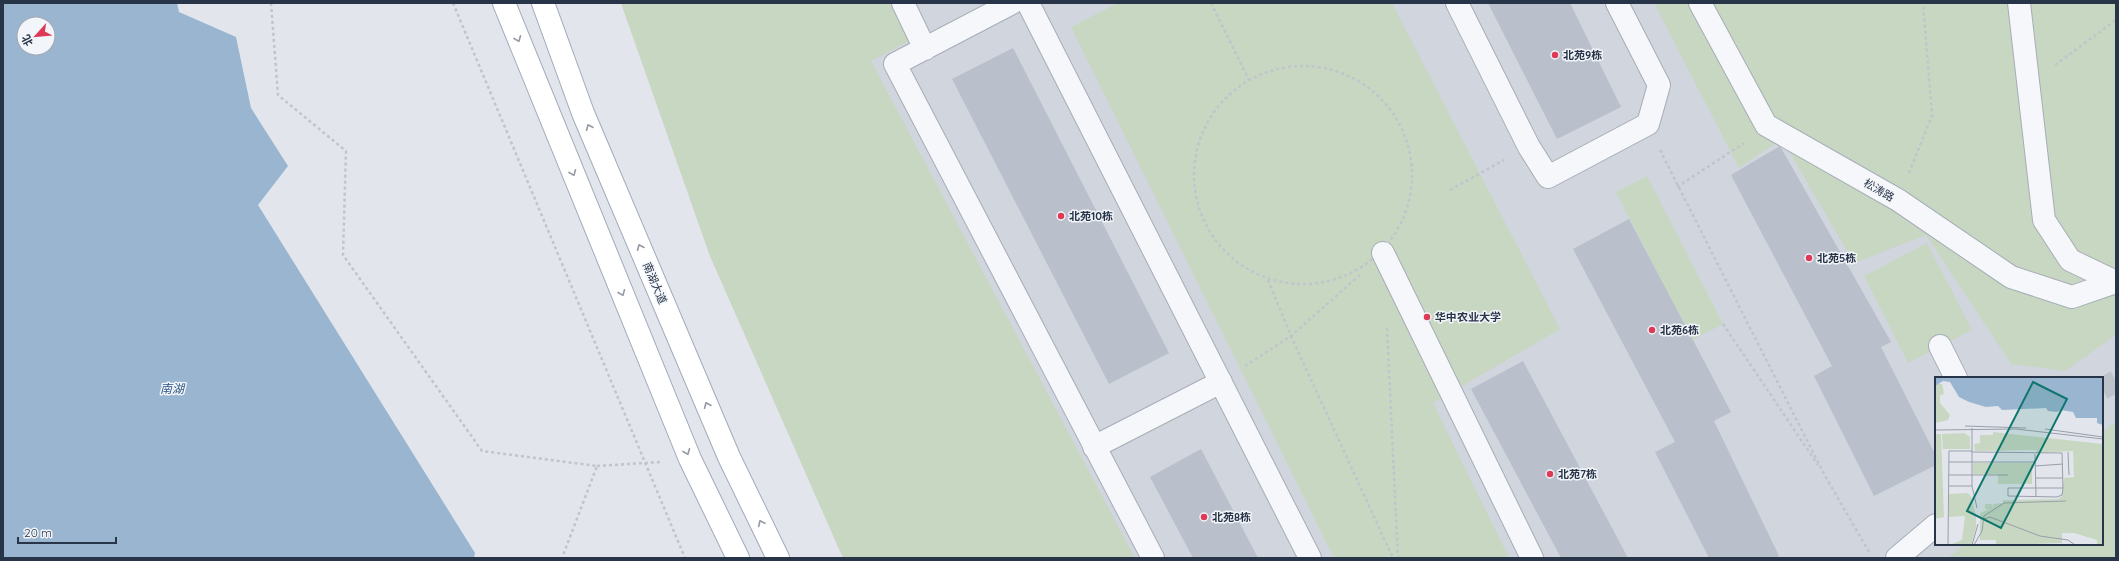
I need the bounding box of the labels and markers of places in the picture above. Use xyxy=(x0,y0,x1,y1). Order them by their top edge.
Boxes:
place label: 北苑9栋 xyxy=(1563,48,1602,62)
marker: 北苑9栋 xyxy=(1550,50,1560,60)
place label: 北苑10栋 xyxy=(1069,209,1113,223)
marker: 北苑10栋 xyxy=(1056,211,1066,221)
place label: 北苑5栋 xyxy=(1817,251,1856,265)
marker: 北苑5栋 xyxy=(1804,253,1814,263)
place label: 华中农业大学 xyxy=(1435,310,1501,324)
marker: 华中农业大学 xyxy=(1422,312,1432,322)
place label: 北苑6栋 xyxy=(1660,323,1699,337)
marker: 北苑6栋 xyxy=(1647,325,1657,335)
place label: 北苑7栋 xyxy=(1558,467,1597,481)
marker: 北苑7栋 xyxy=(1545,469,1555,479)
place label: 北苑8栋 xyxy=(1212,510,1251,524)
marker: 北苑8栋 xyxy=(1199,512,1209,522)

